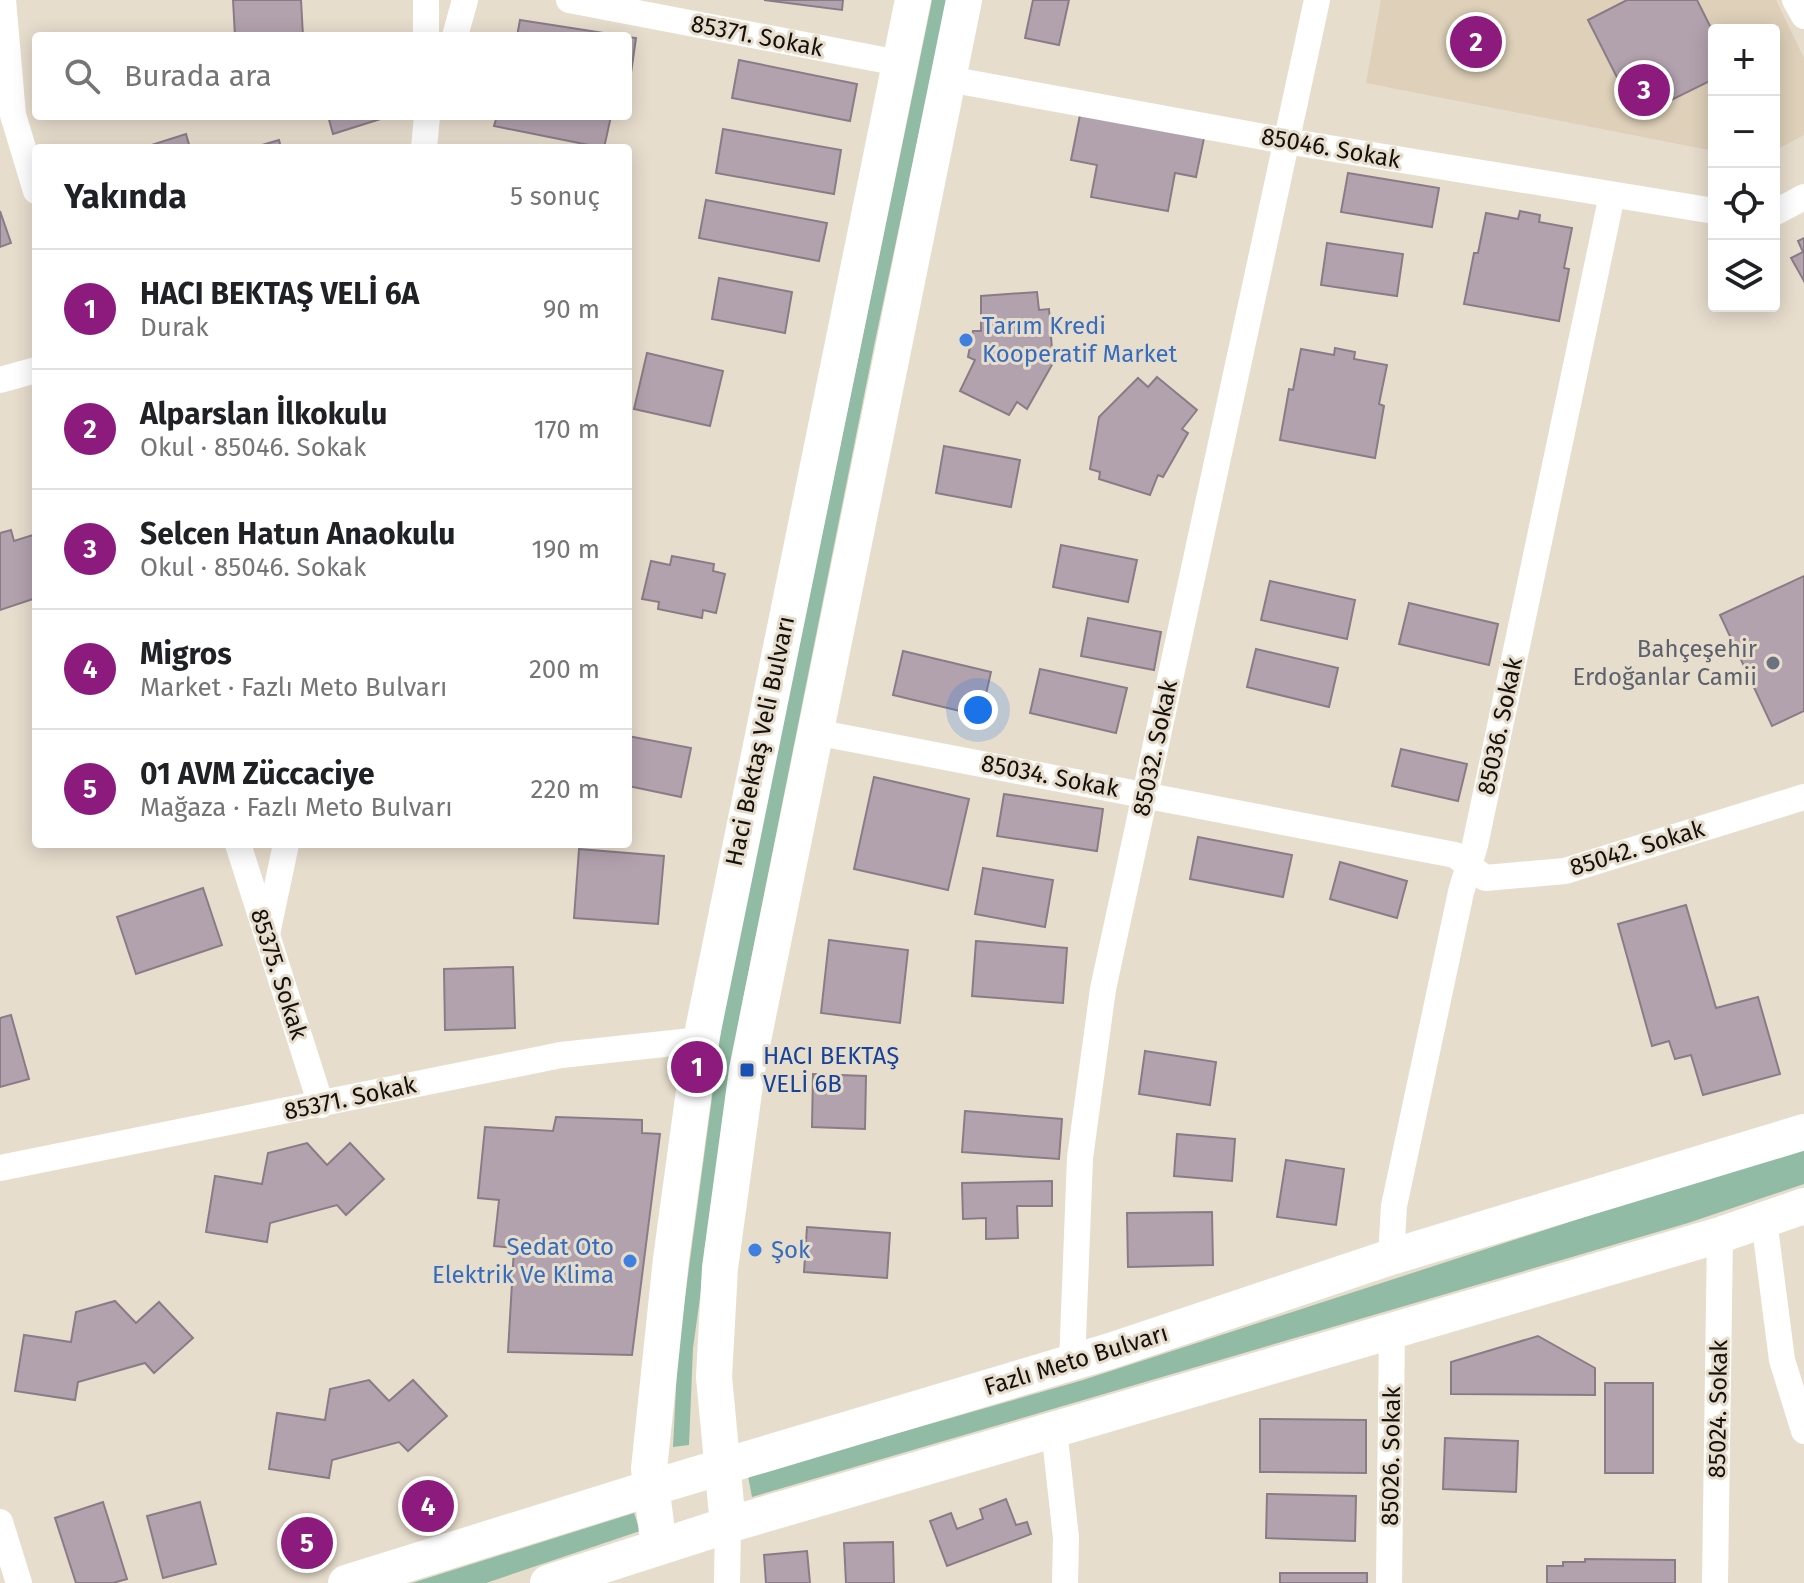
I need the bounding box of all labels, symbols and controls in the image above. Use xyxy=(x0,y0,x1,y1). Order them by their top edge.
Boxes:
street label: 85371. Sokak xyxy=(689,9,826,63)
pin: 2 xyxy=(1450,12,1502,72)
map controls xyxy=(1708,24,1780,312)
button: + xyxy=(1708,24,1780,96)
search box xyxy=(32,32,632,120)
icon: search xyxy=(60,54,104,98)
text: Burada ara xyxy=(124,58,272,94)
pin: 3 xyxy=(1618,60,1670,120)
button: − xyxy=(1708,96,1780,168)
street label: 85046. Sokak xyxy=(1259,122,1403,174)
button: locate xyxy=(1708,168,1780,240)
text: Yakında xyxy=(64,176,187,217)
text: 5 sonuç xyxy=(510,181,600,212)
button: layers xyxy=(1708,240,1780,312)
text: HACI BEKTAŞ VELİ 6A xyxy=(140,276,419,312)
text: 1 xyxy=(84,294,96,325)
text: 90 m xyxy=(543,294,600,325)
text: Durak xyxy=(140,312,208,343)
place label: Tarım Kredi Kooperatif Market xyxy=(982,312,1178,368)
marker: Tarım Kredi Kooperatif Market xyxy=(957,331,975,349)
text: Alparslan İlkokulu xyxy=(140,396,387,432)
text: 2 xyxy=(83,414,97,445)
text: 170 m xyxy=(534,414,600,445)
text: Okul · 85046. Sokak xyxy=(140,432,366,463)
text: Selcen Hatun Anaokulu xyxy=(140,516,455,552)
text: 3 xyxy=(83,534,97,565)
text: 190 m xyxy=(531,534,600,565)
text: Okul · 85046. Sokak xyxy=(140,552,366,583)
street label: Haci Bektaş Veli Bulvarı xyxy=(720,614,800,868)
place label: Bahçeşehir Erdoğanlar Camii xyxy=(1572,635,1758,691)
text: Migros xyxy=(140,636,232,672)
text: 4 xyxy=(83,654,97,685)
text: 200 m xyxy=(529,654,600,685)
street label: 85036. Sokak xyxy=(1472,654,1528,797)
marker: Bahçeşehir Erdoğanlar Camii xyxy=(1764,654,1782,672)
text: Market · Fazlı Meto Bulvarı xyxy=(140,672,447,703)
street label: 85032. Sokak xyxy=(1127,677,1183,819)
your location xyxy=(958,690,998,730)
street label: 85034. Sokak xyxy=(979,749,1122,803)
text: 01 AVM Züccaciye xyxy=(140,756,375,792)
text: 5 xyxy=(83,774,97,805)
text: 220 m xyxy=(531,774,600,805)
text: Mağaza · Fazlı Meto Bulvarı xyxy=(140,792,453,823)
street label: 85042. Sokak xyxy=(1566,814,1708,882)
street label: 85375. Sokak xyxy=(245,905,314,1044)
pin: 1 xyxy=(671,1037,723,1097)
place label: HACI BEKTAŞ VELİ 6B xyxy=(763,1042,899,1098)
marker: HACI BEKTAŞ VELİ 6B xyxy=(738,1061,756,1079)
street label: 85371. Sokak xyxy=(282,1070,419,1126)
place label: Sedat Oto Elektrik Ve Klima xyxy=(432,1233,614,1289)
place label: Şok xyxy=(771,1236,811,1264)
marker: Şok xyxy=(746,1241,764,1259)
marker: Sedat Oto Elektrik Ve Klima xyxy=(621,1252,639,1270)
street label: Fazlı Meto Bulvarı xyxy=(981,1319,1171,1401)
street label: 85024. Sokak xyxy=(1703,1339,1733,1479)
street label: 85026. Sokak xyxy=(1376,1385,1406,1526)
pin: 4 xyxy=(402,1476,454,1536)
pin: 5 xyxy=(281,1513,333,1573)

